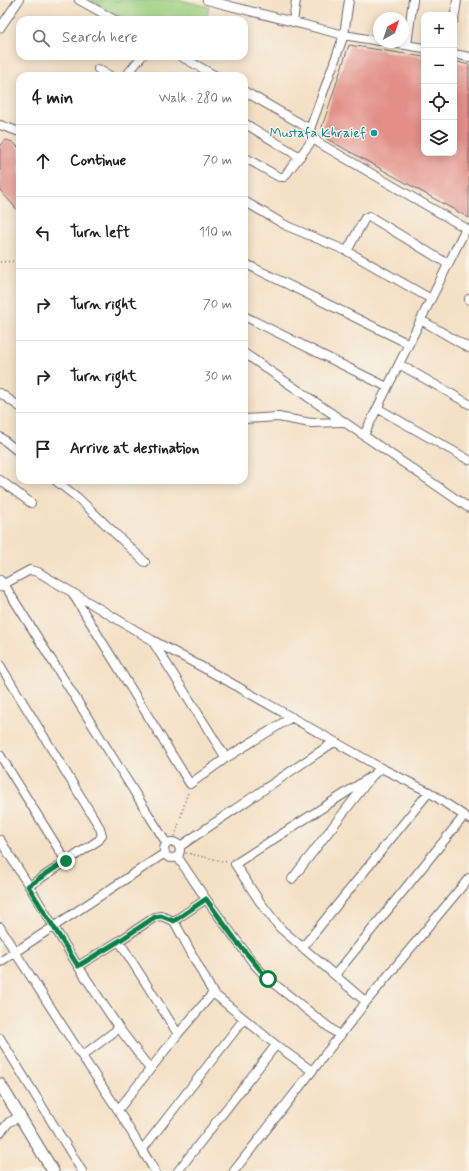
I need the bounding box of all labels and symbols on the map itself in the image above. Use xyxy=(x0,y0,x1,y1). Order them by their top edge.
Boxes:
north arrow xyxy=(373,12,409,48)
place label: Mustafa Khraief xyxy=(269,124,366,142)
marker: Mustafa Khraief xyxy=(369,128,379,138)
route end xyxy=(57,852,75,870)
route start xyxy=(259,970,277,988)

